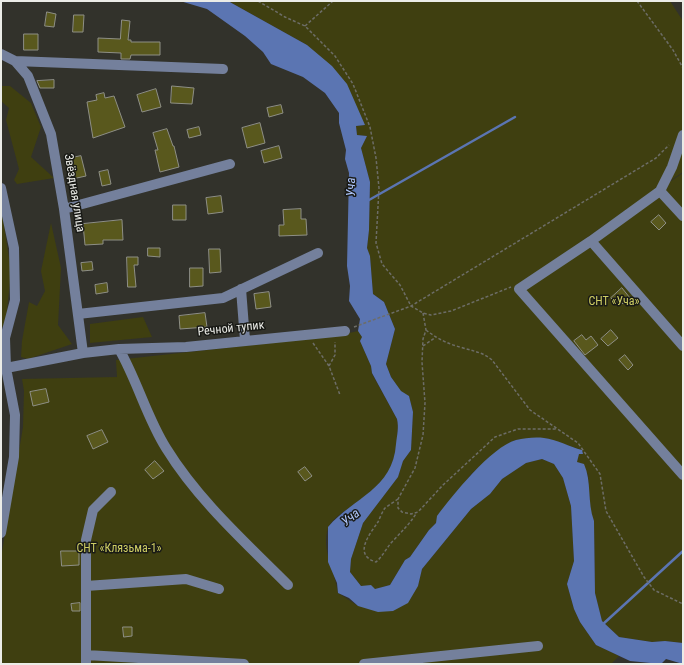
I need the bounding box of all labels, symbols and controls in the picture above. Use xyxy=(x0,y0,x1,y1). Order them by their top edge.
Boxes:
street label: Звёздная улица xyxy=(61,153,87,233)
water label: Уча xyxy=(344,178,360,196)
park label: СНТ «Уча» xyxy=(588,295,640,309)
street label: Речной тупик xyxy=(197,318,265,340)
water label: Уча xyxy=(339,506,363,530)
park label: СНТ «Клязьма-1» xyxy=(76,542,162,556)

